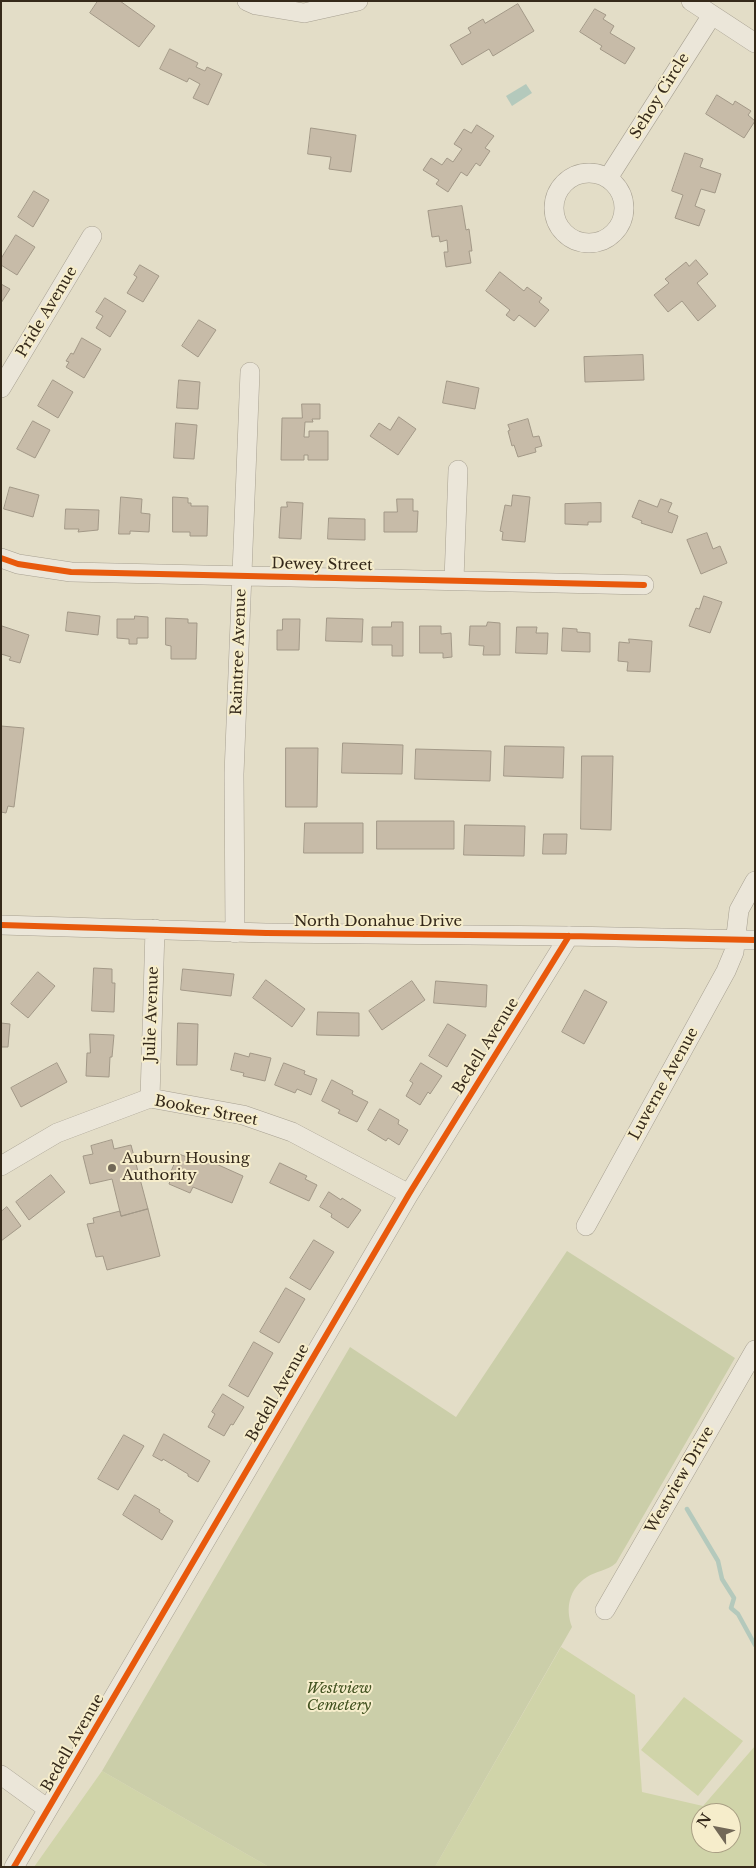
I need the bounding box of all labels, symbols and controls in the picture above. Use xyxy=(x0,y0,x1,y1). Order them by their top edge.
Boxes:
street label: Sehoy Circle xyxy=(626,50,694,142)
street label: Pride Avenue xyxy=(13,263,81,361)
street label: Dewey Street xyxy=(271,555,373,575)
street label: Raintree Avenue xyxy=(228,588,250,716)
street label: North Donahue Drive xyxy=(294,913,462,931)
street label: Julie Avenue xyxy=(141,966,163,1062)
street label: Bedell Avenue xyxy=(449,995,523,1097)
street label: Luverne Avenue xyxy=(626,1025,702,1143)
street label: Booker Street xyxy=(153,1092,259,1130)
place label: Auburn Housing Authority xyxy=(122,1150,250,1185)
marker: Auburn Housing Authority xyxy=(106,1162,118,1174)
street label: Bedell Avenue xyxy=(243,1341,313,1445)
street label: Westview Drive xyxy=(642,1423,718,1537)
park label: Westview Cemetery xyxy=(306,1680,372,1715)
street label: Bedell Avenue xyxy=(38,1691,108,1795)
north arrow xyxy=(691,1803,741,1853)
text: N xyxy=(693,1810,715,1831)

